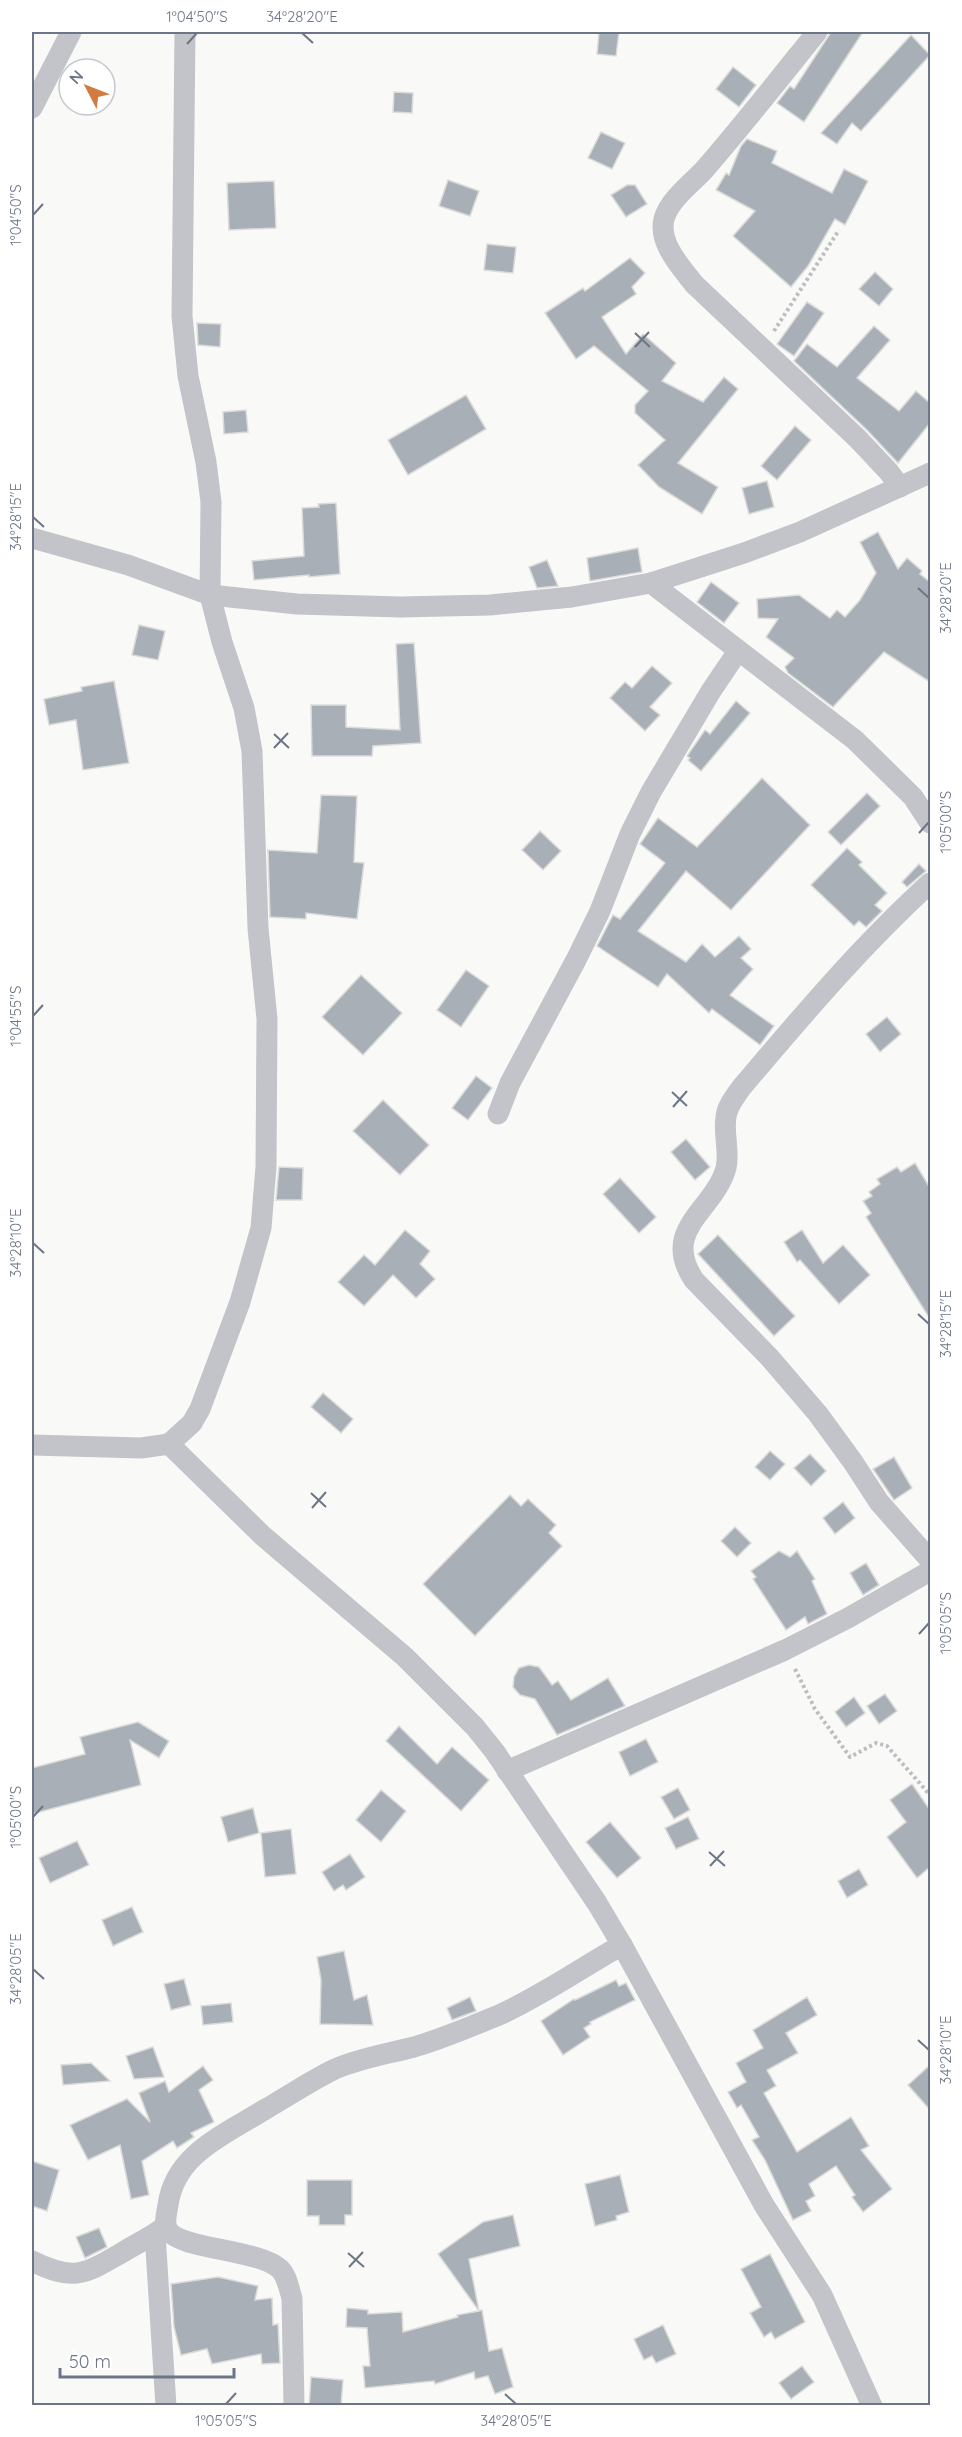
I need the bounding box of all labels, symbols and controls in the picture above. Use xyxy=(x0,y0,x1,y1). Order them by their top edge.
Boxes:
text: 1°04'50"S xyxy=(166,7,228,26)
text: 34°28'20"E xyxy=(266,7,338,26)
north arrow xyxy=(57,57,117,117)
text: N xyxy=(64,66,87,88)
text: 1°04'50"S xyxy=(6,184,25,246)
text: 34°28'15"E xyxy=(6,483,25,551)
text: 34°28'20"E xyxy=(936,562,955,634)
text: 1°05'00"S xyxy=(936,791,955,853)
text: 1°04'55"S xyxy=(6,986,25,1046)
text: 34°28'10"E xyxy=(6,1209,25,1277)
text: 34°28'15"E xyxy=(936,1290,955,1358)
text: 1°05'05"S xyxy=(936,1592,955,1654)
text: 1°05'00"S xyxy=(6,1786,25,1848)
text: 34°28'05"E xyxy=(6,1933,25,2005)
text: 34°28'10"E xyxy=(936,2016,955,2084)
scale bar xyxy=(60,2341,234,2379)
text: 50 m xyxy=(69,2350,111,2373)
text: 1°05'05"S xyxy=(195,2411,257,2430)
text: 34°28'05"E xyxy=(480,2411,552,2430)

